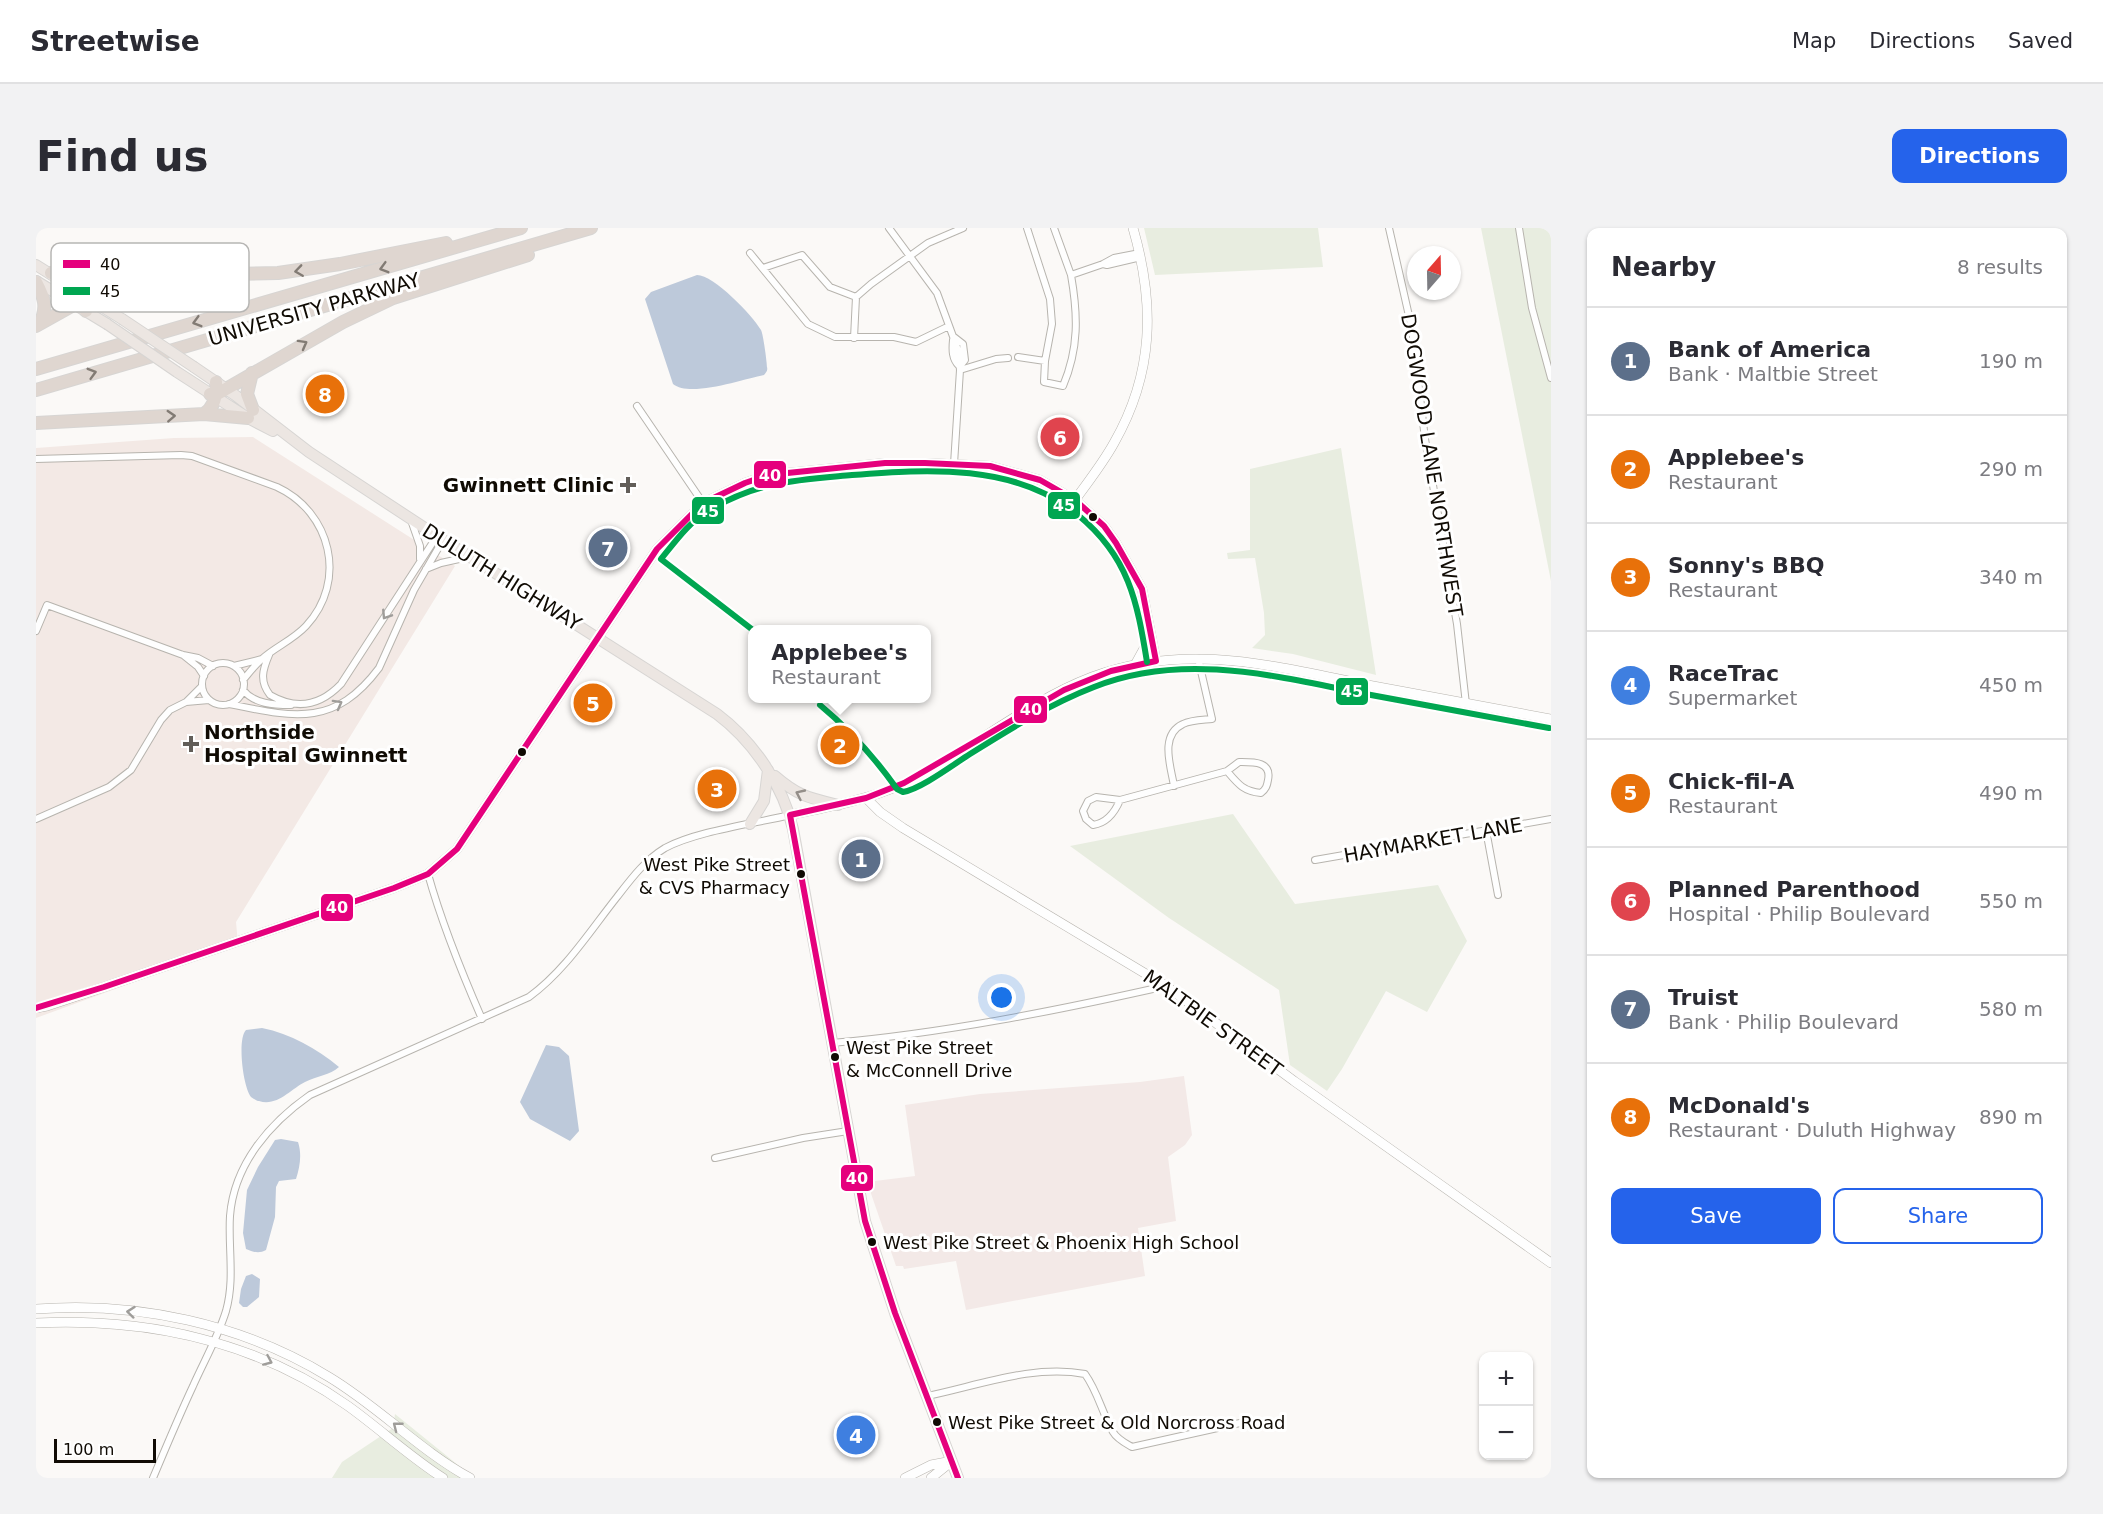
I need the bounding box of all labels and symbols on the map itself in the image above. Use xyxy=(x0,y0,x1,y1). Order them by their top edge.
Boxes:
legend xyxy=(51,243,249,312)
north arrow xyxy=(1407,246,1461,300)
text: 40 xyxy=(100,255,120,274)
one-way arrow xyxy=(379,261,390,273)
one-way arrow xyxy=(294,264,303,276)
street label: UNIVERSITY PARKWAY xyxy=(205,267,423,351)
text: 45 xyxy=(100,282,120,301)
street label: DOGWOOD LANE NORTHWEST xyxy=(1396,312,1468,619)
one-way arrow xyxy=(192,315,203,327)
one-way arrow xyxy=(297,340,307,351)
one-way arrow xyxy=(86,368,97,380)
pin: 8 xyxy=(306,372,344,416)
one-way arrow xyxy=(166,410,175,423)
pin: 6 xyxy=(1040,414,1080,460)
line badge: 40 xyxy=(753,460,787,489)
text: 40 xyxy=(759,466,781,485)
place label: Gwinnett Clinic xyxy=(443,473,614,497)
marker: Gwinnett Clinic xyxy=(619,476,637,494)
line badge: 45 xyxy=(1047,491,1081,520)
line badge: 45 xyxy=(691,496,725,525)
text: 45 xyxy=(1053,496,1075,515)
text: 45 xyxy=(697,502,719,521)
unlabelled marker xyxy=(1087,511,1099,523)
street label: DULUTH HIGHWAY xyxy=(418,518,587,636)
pin: 7 xyxy=(588,526,628,570)
one-way arrow xyxy=(382,608,393,619)
line badge: 45 xyxy=(1335,677,1369,706)
pin: 5 xyxy=(574,680,612,726)
text: 45 xyxy=(1341,682,1363,701)
line badge: 40 xyxy=(1013,695,1048,724)
one-way arrow xyxy=(332,700,342,711)
text: 40 xyxy=(1020,700,1042,719)
place label: Northside Hospital Gwinnett xyxy=(204,720,408,767)
pin: 2 xyxy=(820,722,860,768)
marker: Northside Hospital Gwinnett xyxy=(182,735,200,753)
unlabelled marker xyxy=(516,746,528,758)
pin: 3 xyxy=(698,766,736,812)
one-way arrow xyxy=(795,789,806,801)
street label: HAYMARKET LANE xyxy=(1342,812,1524,868)
pin: 1 xyxy=(842,836,880,882)
place label: West Pike Street & CVS Pharmacy xyxy=(639,854,790,898)
marker: West Pike Street & CVS Pharmacy xyxy=(795,868,807,880)
line badge: 40 xyxy=(320,893,354,922)
text: 40 xyxy=(326,898,348,917)
street label: MALTBIE STREET xyxy=(1139,964,1288,1082)
your location xyxy=(987,983,1016,1012)
place label: West Pike Street & McConnell Drive xyxy=(846,1037,1012,1081)
marker: West Pike Street & McConnell Drive xyxy=(829,1051,841,1063)
line badge: 40 xyxy=(840,1164,874,1192)
text: 40 xyxy=(846,1169,868,1188)
place label: West Pike Street & Phoenix High School xyxy=(883,1232,1239,1253)
marker: West Pike Street & Phoenix High School xyxy=(866,1236,878,1248)
one-way arrow xyxy=(126,1306,135,1318)
one-way arrow xyxy=(262,1354,273,1366)
pin: 4 xyxy=(836,1412,876,1458)
place label: West Pike Street & Old Norcross Road xyxy=(948,1412,1286,1433)
marker: West Pike Street & Old Norcross Road xyxy=(931,1416,943,1428)
one-way arrow xyxy=(392,1423,403,1434)
scale bar xyxy=(54,1436,156,1464)

